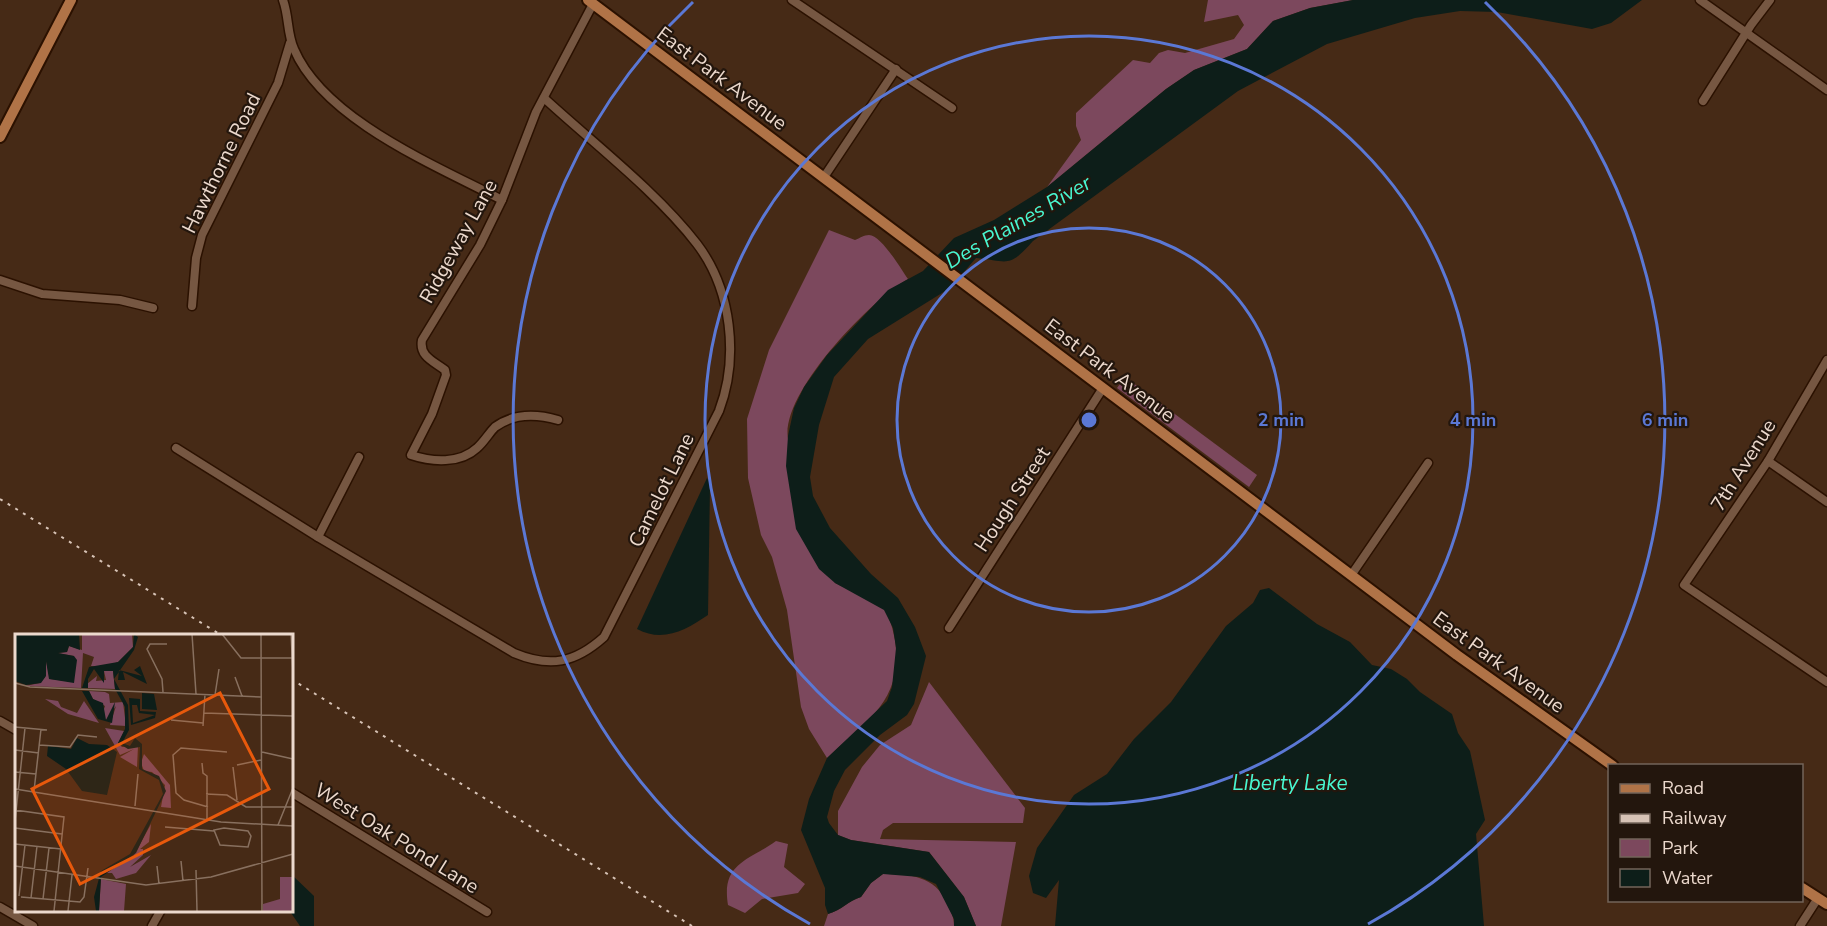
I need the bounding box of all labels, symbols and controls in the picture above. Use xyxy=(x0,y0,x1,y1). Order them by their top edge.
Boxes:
street label: East Park Avenue xyxy=(651,20,792,136)
street label: Hawthorne Road xyxy=(176,89,267,238)
water label: Des Plaines River xyxy=(940,168,1097,275)
street label: Ridgeway Lane xyxy=(413,174,504,308)
street label: East Park Avenue xyxy=(1039,312,1180,428)
text: 2 min xyxy=(1258,408,1304,432)
text: 4 min xyxy=(1450,408,1496,432)
text: 6 min xyxy=(1642,408,1688,432)
centre of rings xyxy=(1079,410,1099,430)
street label: 7th Avenue xyxy=(1705,414,1782,516)
street label: Camelot Lane xyxy=(622,429,701,552)
street label: Hough Street xyxy=(968,441,1057,557)
street label: East Park Avenue xyxy=(1427,605,1570,719)
inset map xyxy=(15,634,292,911)
legend xyxy=(1608,764,1803,902)
water label: Liberty Lake xyxy=(1232,769,1348,797)
text: Road xyxy=(1662,776,1704,800)
street label: West Oak Pond Lane xyxy=(309,777,484,900)
text: Railway xyxy=(1662,806,1727,830)
text: Park xyxy=(1662,836,1699,860)
text: Water xyxy=(1662,866,1713,890)

